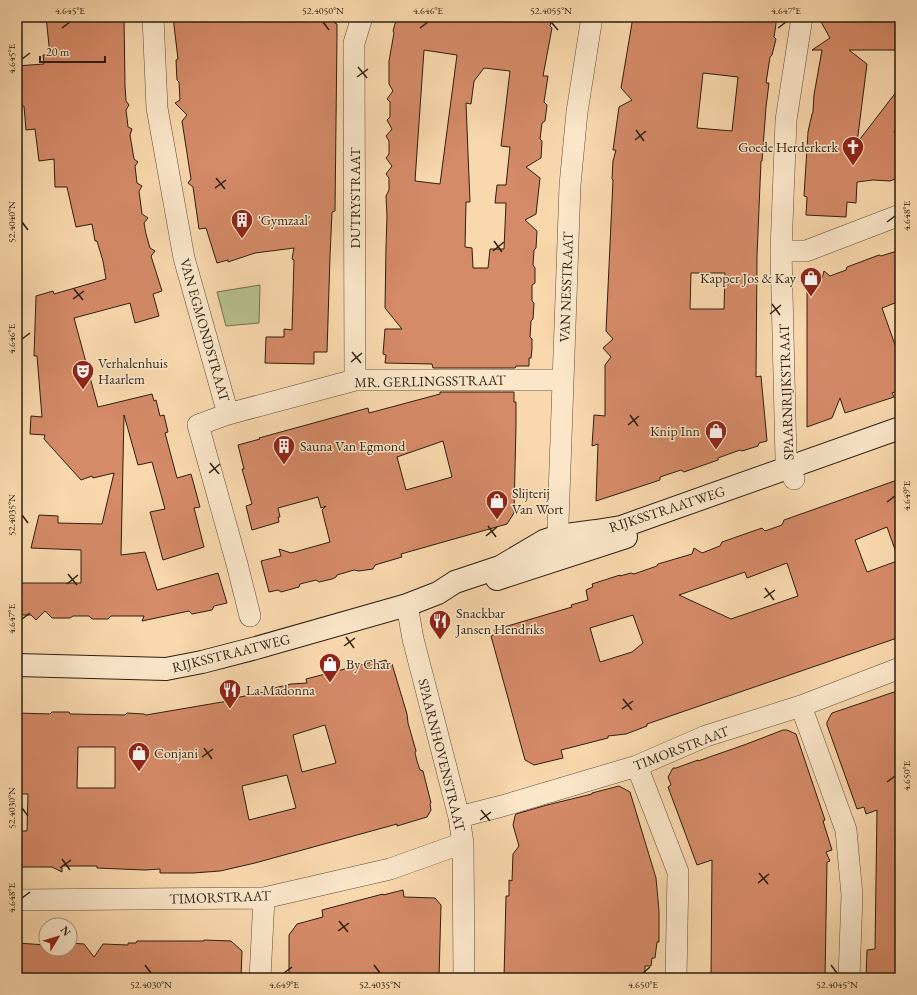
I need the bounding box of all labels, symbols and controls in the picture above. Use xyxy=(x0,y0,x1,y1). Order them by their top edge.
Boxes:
text: 4.645°E xyxy=(55,4,85,17)
text: 52.4050°N xyxy=(302,4,344,17)
text: 4.646°E xyxy=(413,4,443,17)
text: 52.4055°N xyxy=(530,4,572,17)
text: 4.647°E xyxy=(771,4,801,17)
scale bar xyxy=(40,38,105,64)
text: 4.645°E xyxy=(5,44,18,74)
text: 20 m xyxy=(46,44,70,60)
church icon: Goede Herderkerk xyxy=(840,134,866,167)
place label: Goede Herderkerk xyxy=(738,138,838,156)
street label: DUTRYSTRAAT xyxy=(346,147,364,249)
text: 52.4040°N xyxy=(5,201,18,243)
text: 4.648°E xyxy=(900,201,913,231)
building icon: 'Gymzaal' xyxy=(229,207,255,240)
place label: 'Gymzaal' xyxy=(258,211,311,229)
street label: VAN NESSTRAAT xyxy=(555,231,577,343)
street label: VAN EGMONDSTRAAT xyxy=(176,256,234,404)
shop icon: Kapper Jos & Kay xyxy=(798,265,824,298)
place label: Kapper Jos & Kay xyxy=(700,269,797,287)
street label: SPAARNRIJKSTRAAT xyxy=(775,323,797,460)
text: 4.646°E xyxy=(5,324,18,354)
place label: Verhalenhuis Haarlem xyxy=(98,354,168,388)
theatre icon: Verhalenhuis Haarlem xyxy=(70,358,96,391)
street label: MR. GERLINGSSTRAAT xyxy=(354,371,506,391)
shop icon: Knip Inn xyxy=(703,418,729,451)
place label: Knip Inn xyxy=(650,422,701,440)
building icon: Sauna Van Egmond xyxy=(271,433,297,466)
place label: Sauna Van Egmond xyxy=(300,437,406,455)
text: 4.649°E xyxy=(900,481,913,511)
street label: RIJKSSTRAATWEG xyxy=(607,482,727,536)
place label: Slijterij Van Wort xyxy=(512,484,564,518)
shop icon: Slijterij Van Wort xyxy=(484,488,510,521)
text: 52.4035°N xyxy=(5,494,18,536)
text: 4.647°E xyxy=(5,604,18,634)
place label: Snackbar Jansen Hendriks xyxy=(455,604,545,638)
restaurant icon: Snackbar Jansen Hendriks xyxy=(427,608,453,641)
street label: RIJKSSTRAATWEG xyxy=(170,630,292,676)
shop icon: By Char xyxy=(317,651,343,684)
place label: By Char xyxy=(346,655,391,673)
restaurant icon: La Madonna xyxy=(217,677,243,710)
street label: SPAARNHOVENSTRAAT xyxy=(414,677,470,834)
place label: La Madonna xyxy=(246,681,315,699)
street label: TIMORSTRAAT xyxy=(630,721,732,775)
shop icon: Conjani xyxy=(126,740,152,773)
place label: Conjani xyxy=(154,744,198,762)
text: 4.650°E xyxy=(900,761,913,791)
text: 52.4030°N xyxy=(5,787,18,829)
text: 4.648°E xyxy=(5,883,18,913)
street label: TIMORSTRAAT xyxy=(169,886,272,908)
north arrow xyxy=(38,917,78,957)
text: N xyxy=(58,923,74,939)
text: 52.4030°N xyxy=(130,978,172,991)
text: 4.649°E xyxy=(269,978,299,991)
text: 52.4035°N xyxy=(359,978,401,991)
text: 4.650°E xyxy=(628,978,658,991)
text: 52.4045°N xyxy=(816,978,858,991)

